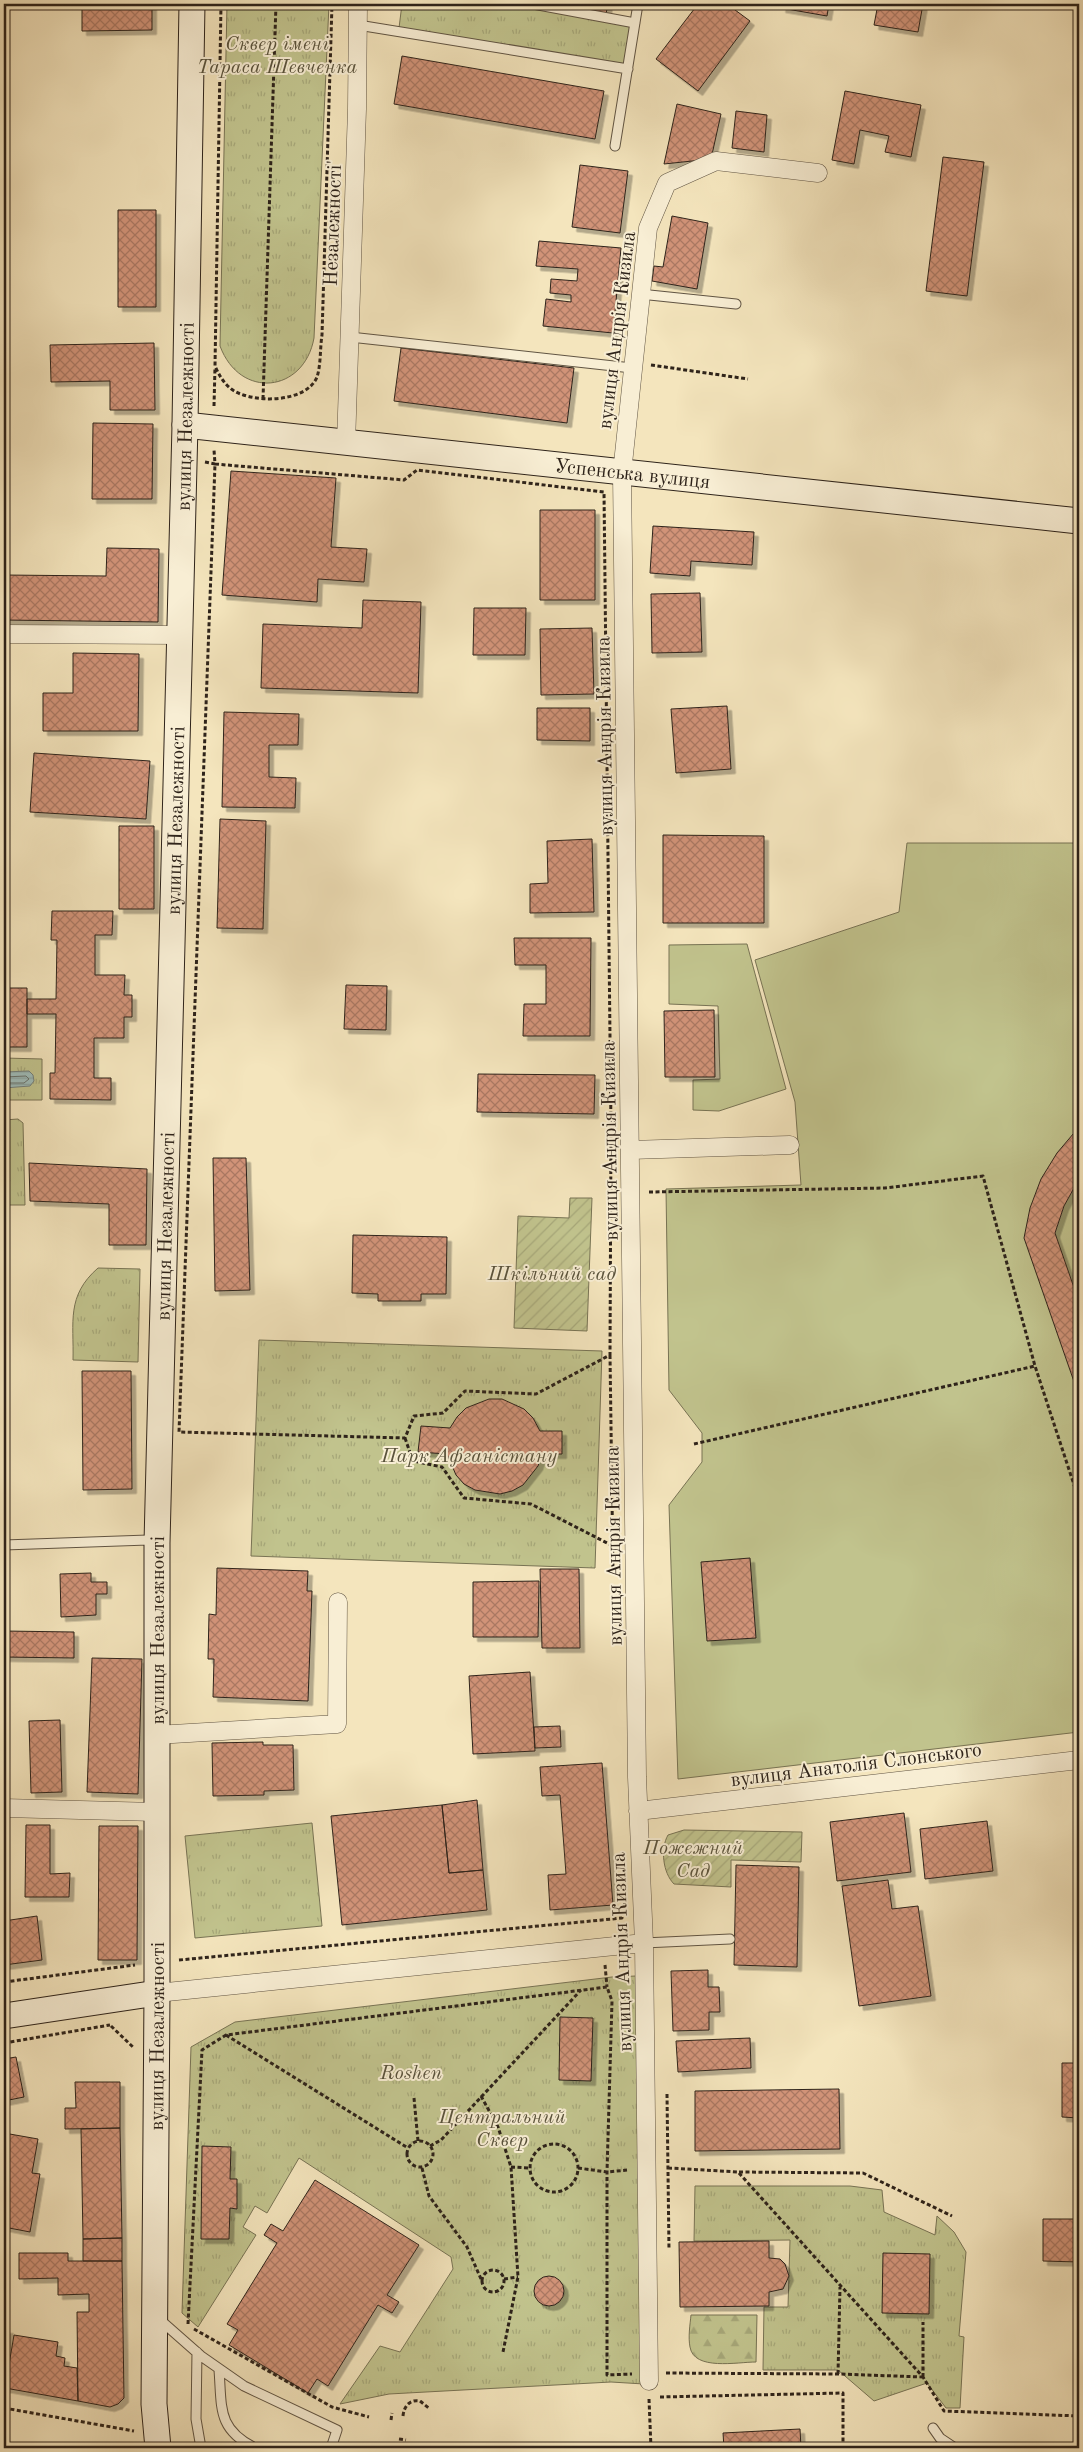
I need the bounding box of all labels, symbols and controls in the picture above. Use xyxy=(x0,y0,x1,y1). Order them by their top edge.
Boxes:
park label: Сквер імені Тараса Шевченка xyxy=(197,35,358,78)
street label: Незалежності' xyxy=(322,160,346,287)
street label: вулиця Андрія Кизила xyxy=(596,230,640,430)
street label: вулиця Незалежності xyxy=(175,322,199,511)
street label: Успенська вулиця xyxy=(553,457,711,493)
street label: вулиця Андрія Кизила xyxy=(594,636,618,836)
street label: вулиця Незалежності xyxy=(165,726,189,915)
street label: вулиця Андрія Кизила xyxy=(599,1041,623,1241)
street label: вулиця Незалежності xyxy=(155,1132,179,1321)
park label: Шкільний сад xyxy=(487,1265,616,1285)
street label: вулиця Андрія Кизила xyxy=(603,1446,627,1646)
park label: Парк Афганістану xyxy=(380,1447,558,1467)
street label: вулиця Незалежності xyxy=(149,1536,169,1725)
street label: вулиця Анатолія Слонського xyxy=(730,1741,983,1791)
park label: Пожежний Сад xyxy=(642,1839,743,1882)
street label: вулиця Андрія Кизила xyxy=(610,1852,636,2052)
street label: вулиця Незалежності xyxy=(148,1942,169,2131)
park label: Roshen xyxy=(379,2064,442,2084)
park label: Центральний Сквер xyxy=(437,2108,566,2151)

